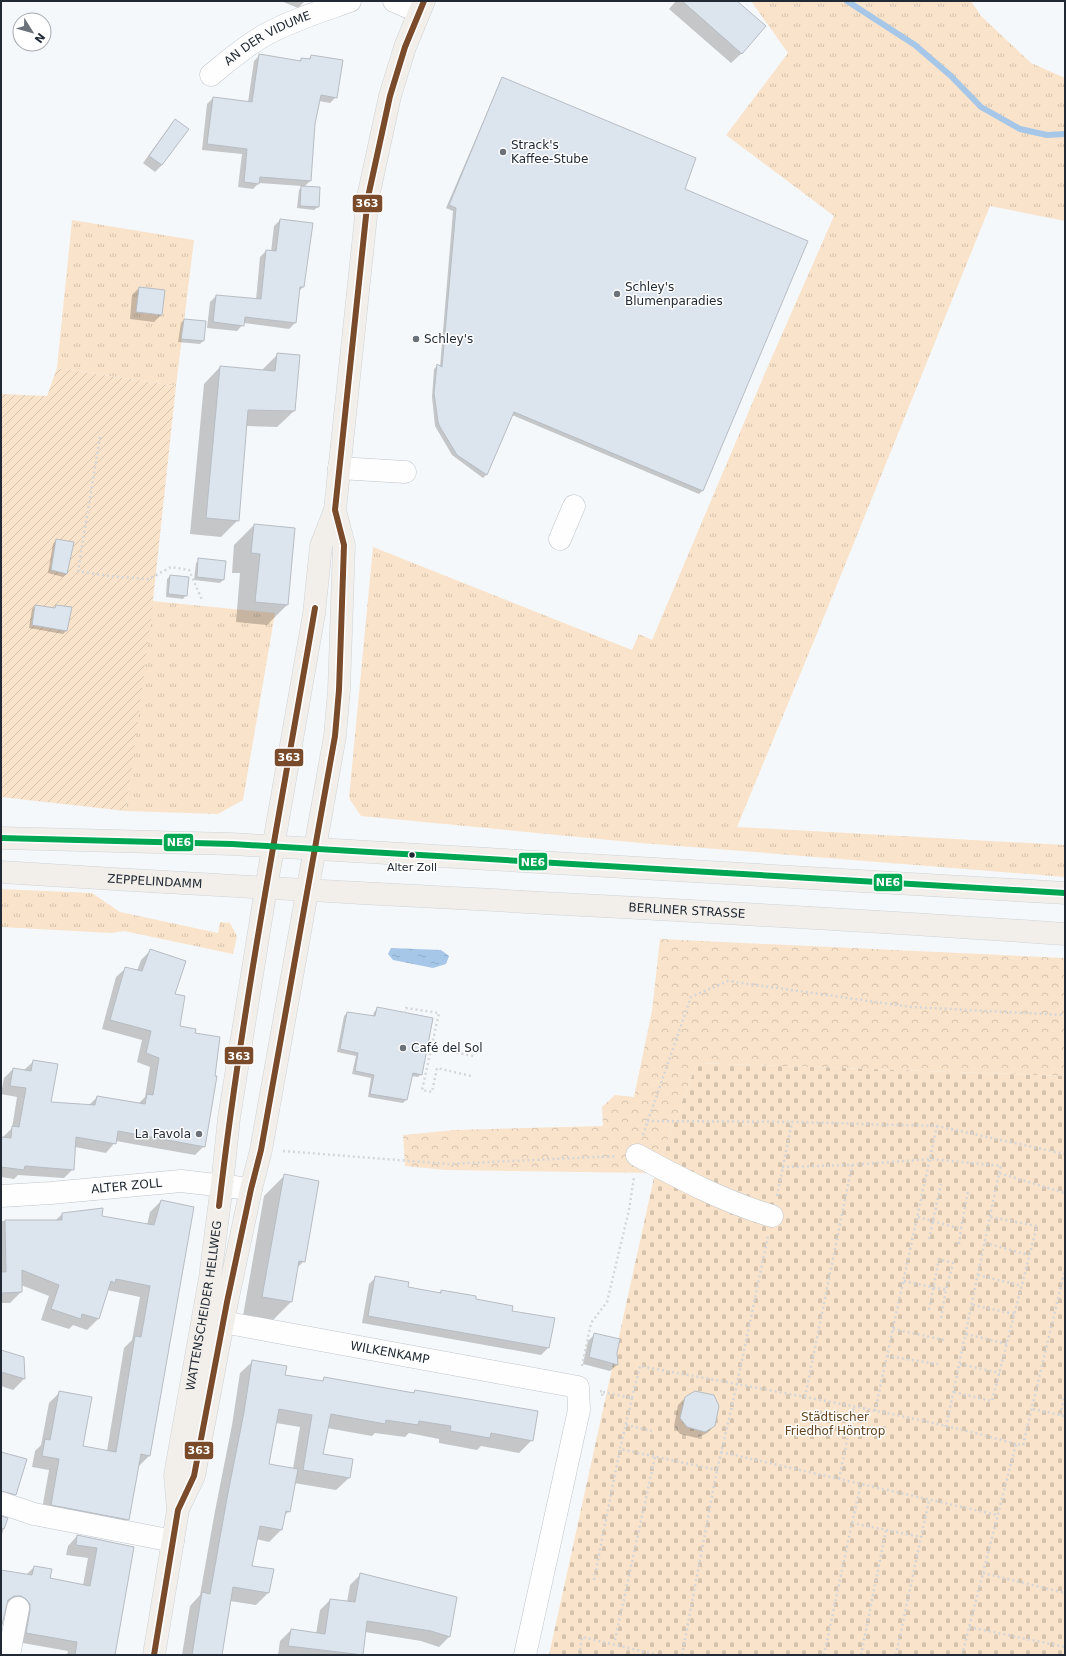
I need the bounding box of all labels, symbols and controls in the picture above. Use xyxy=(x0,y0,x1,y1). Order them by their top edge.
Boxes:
street label: AN DER VIDUME xyxy=(221,8,313,68)
north arrow xyxy=(12,12,52,52)
text: N xyxy=(32,30,48,45)
place label: Strack's Kaffee-Stube xyxy=(511,138,588,166)
marker: Strack's Kaffee-Stube xyxy=(498,147,508,157)
line badge: 363 xyxy=(352,194,383,213)
text: 363 xyxy=(356,197,378,210)
place label: Schley's Blumenparadies xyxy=(625,280,723,308)
marker: Schley's Blumenparadies xyxy=(612,289,622,299)
place label: Schley's xyxy=(424,332,473,346)
marker: Schley's xyxy=(411,334,421,344)
line badge: 363 xyxy=(274,748,304,767)
text: 363 xyxy=(278,751,300,764)
line badge: NE6 xyxy=(163,833,194,852)
text: NE6 xyxy=(167,836,192,849)
marker: Alter Zoll xyxy=(407,850,417,860)
line badge: NE6 xyxy=(518,852,548,871)
text: NE6 xyxy=(521,856,546,869)
place label: Alter Zoll xyxy=(387,861,437,874)
street label: ZEPPELINDAMM xyxy=(107,872,203,891)
line badge: NE6 xyxy=(873,873,903,892)
text: NE6 xyxy=(876,876,901,889)
street label: BERLINER STRASSE xyxy=(628,900,746,921)
place label: Café del Sol xyxy=(411,1041,483,1055)
marker: Café del Sol xyxy=(398,1043,408,1053)
line badge: 363 xyxy=(224,1046,254,1065)
text: 363 xyxy=(228,1050,250,1063)
place label: La Favola xyxy=(135,1127,191,1141)
marker: La Favola xyxy=(194,1129,204,1139)
street label: ALTER ZOLL xyxy=(90,1176,163,1196)
street label: WATTENSCHEIDER HELLWEG xyxy=(183,1220,224,1392)
street label: WILKENKAMP xyxy=(349,1339,431,1367)
park label: Städtischer Friedhof Höntrop xyxy=(785,1410,885,1438)
line badge: 363 xyxy=(184,1441,214,1460)
text: 363 xyxy=(188,1444,210,1457)

